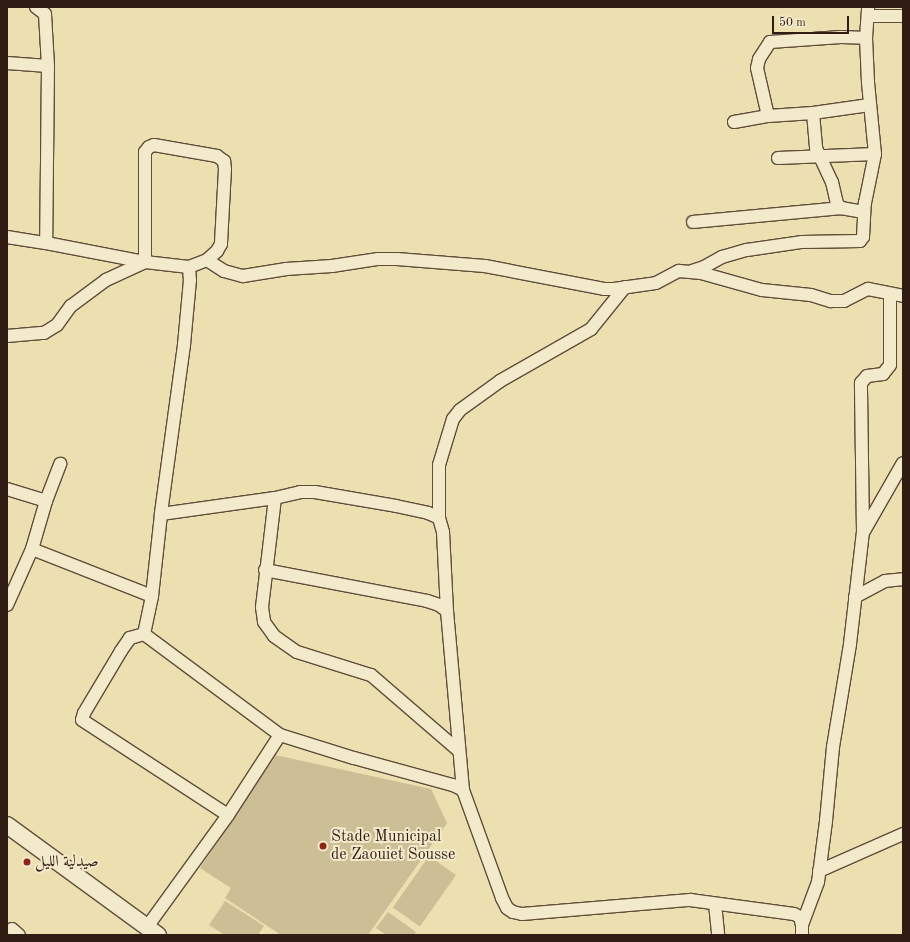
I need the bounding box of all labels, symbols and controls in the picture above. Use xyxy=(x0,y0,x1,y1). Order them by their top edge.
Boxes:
scale bar xyxy=(774,8,851,34)
text: 50 m xyxy=(779,17,806,29)
place label: Stade Municipal de Zaouiet Sousse xyxy=(331,827,455,865)
marker: Stade Municipal de Zaouiet Sousse xyxy=(318,841,328,851)
place label: صيدلية الليل xyxy=(35,852,99,872)
marker: صيدلية الليل xyxy=(22,857,32,867)

